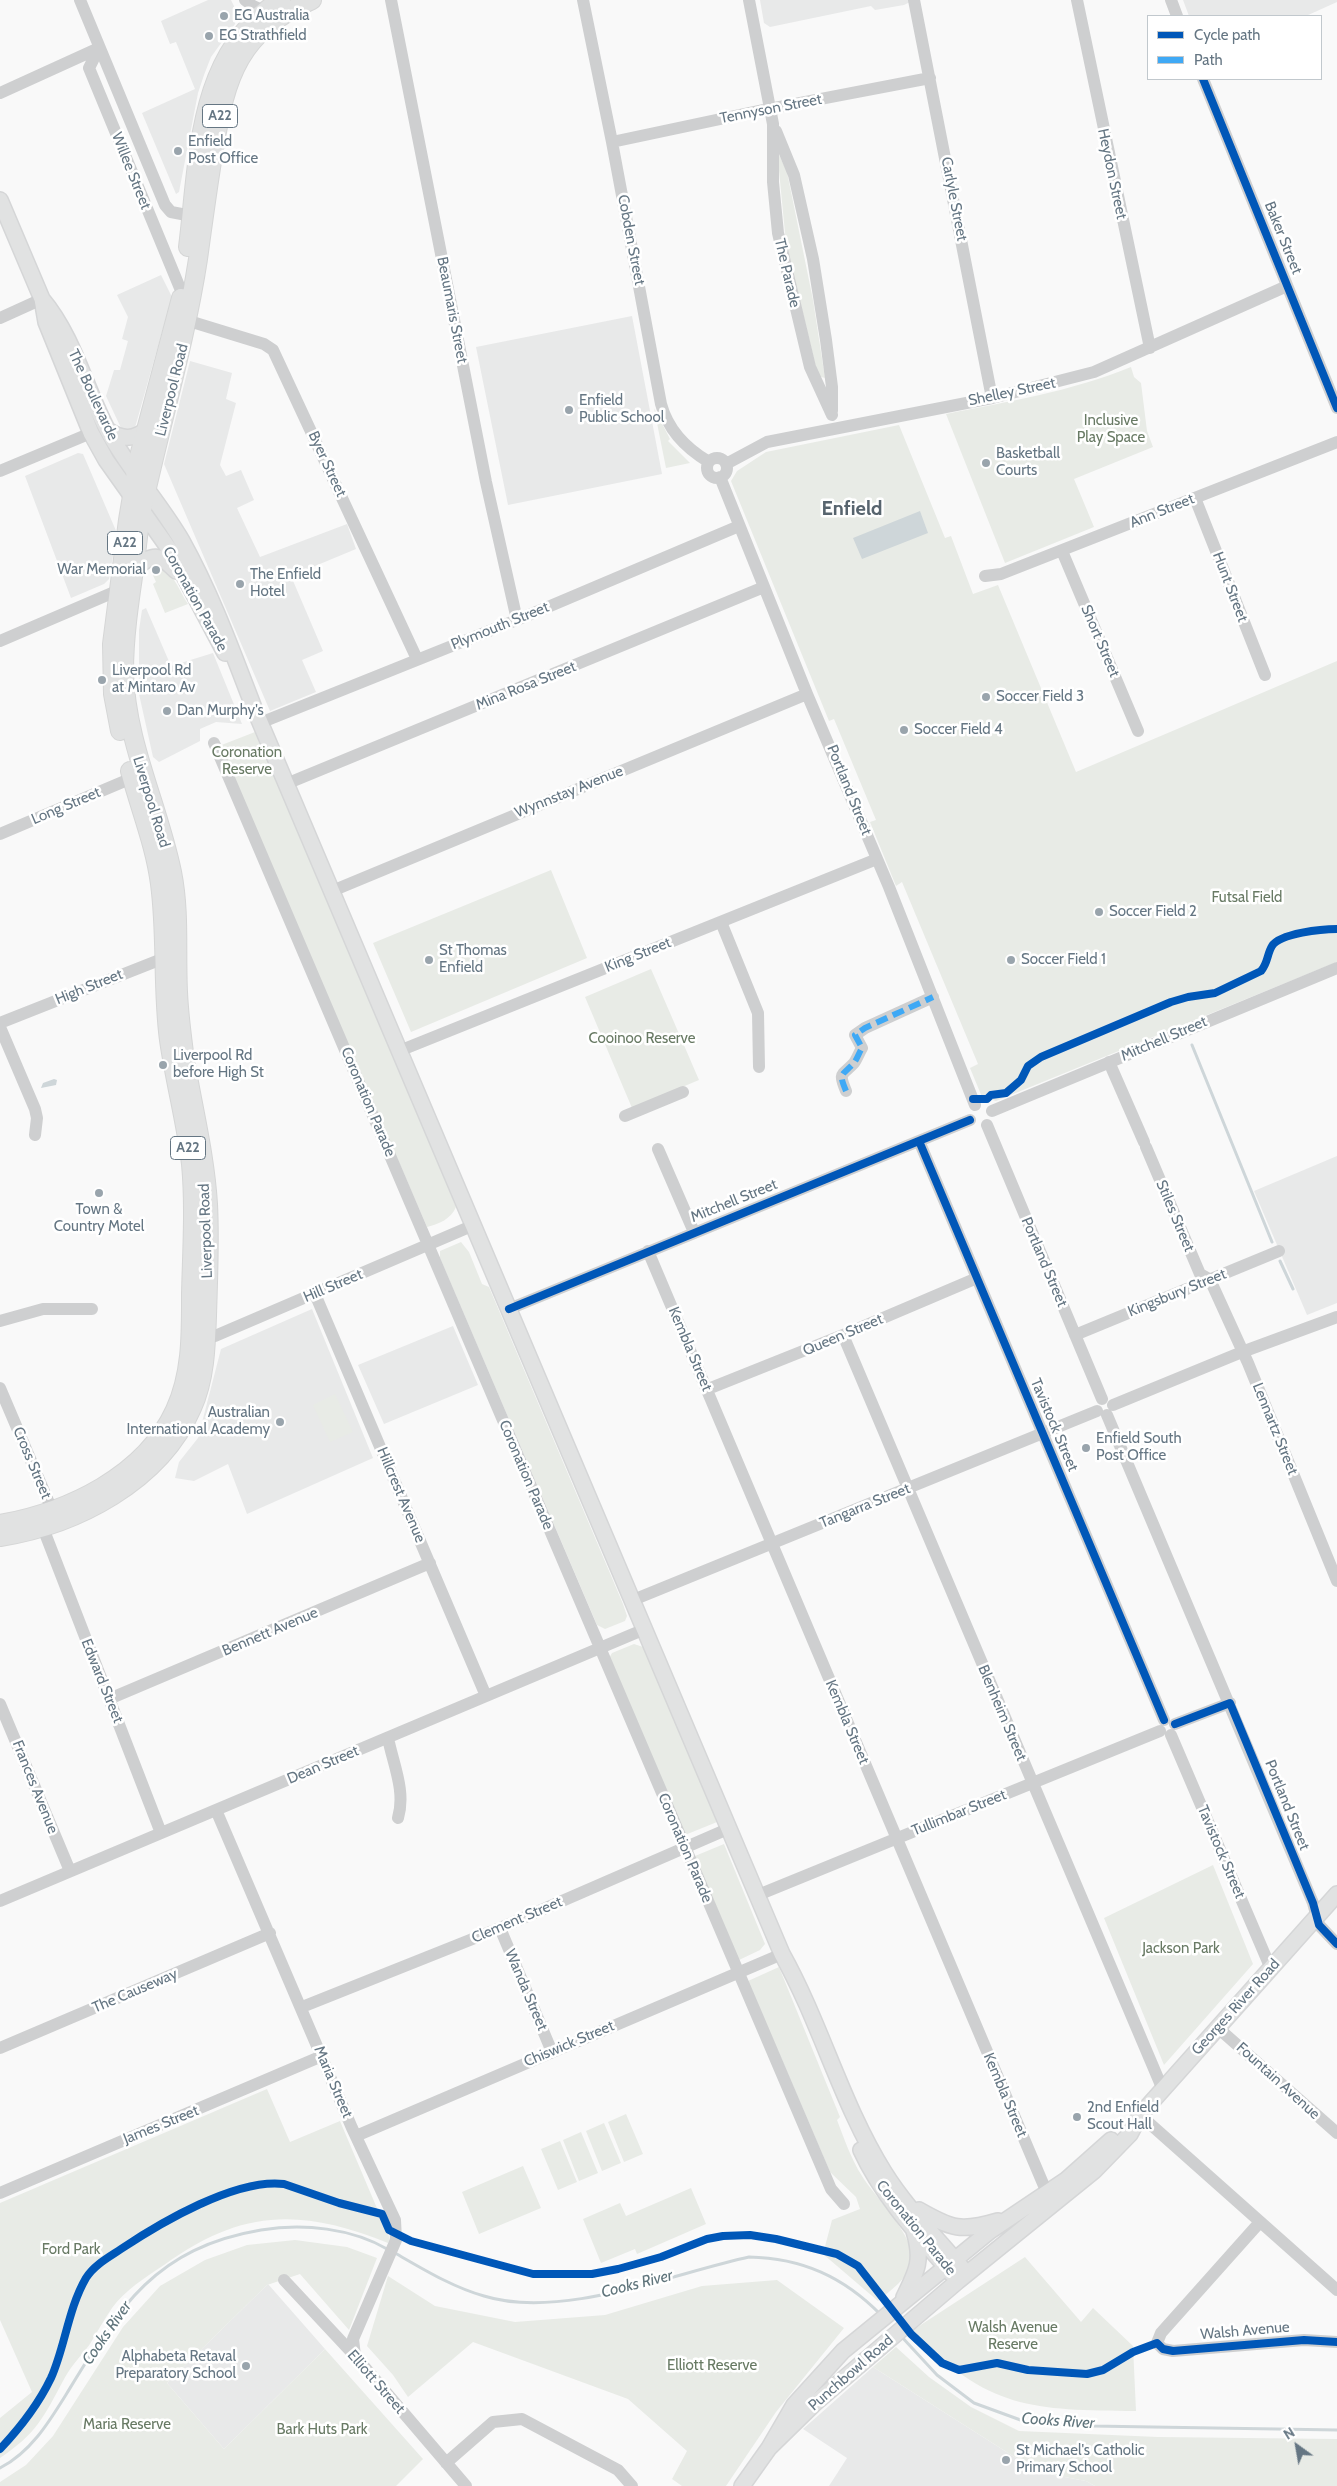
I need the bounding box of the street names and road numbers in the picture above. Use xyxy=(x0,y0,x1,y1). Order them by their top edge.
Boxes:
street label: Tennyson Street xyxy=(719,90,823,128)
road number: A22 xyxy=(202,104,238,128)
street label: Heydon Street xyxy=(1094,127,1130,221)
street label: Willee Street xyxy=(107,130,155,212)
street label: Carlyle Street xyxy=(937,155,971,243)
street label: Cobden Street xyxy=(613,193,649,287)
street label: Baker Street xyxy=(1260,199,1306,277)
street label: The Parade xyxy=(770,237,804,309)
street label: Beaumaris Street xyxy=(433,255,471,365)
street label: Liverpool Road xyxy=(152,342,192,438)
street label: The Boulevarde xyxy=(64,347,122,443)
street label: Shelley Street xyxy=(967,374,1057,410)
street label: Byer Street xyxy=(304,428,350,500)
street label: Ann Street xyxy=(1127,490,1197,532)
road number: A22 xyxy=(108,532,142,554)
street label: Coronation Parade xyxy=(159,543,231,655)
street label: Hunt Street xyxy=(1208,549,1252,625)
street label: Plymouth Street xyxy=(448,598,552,654)
street label: Short Street xyxy=(1077,602,1123,680)
street label: Mina Rosa Street xyxy=(473,658,579,714)
street label: Portland Street xyxy=(823,742,875,838)
street label: Liverpool Road xyxy=(129,754,173,850)
street label: Wynnstay Avenue xyxy=(512,762,626,822)
street label: Long Street xyxy=(29,783,103,829)
street label: King Street xyxy=(602,934,674,976)
street label: High Street xyxy=(53,965,125,1009)
street label: Mitchell Street xyxy=(1118,1013,1210,1065)
street label: Coronation Parade xyxy=(337,1045,399,1159)
road number: A22 xyxy=(170,1136,206,1160)
street label: Mitchell Street xyxy=(688,1175,780,1227)
street label: Stiles Street xyxy=(1152,1177,1198,1255)
street label: Liverpool Road xyxy=(195,1183,217,1279)
street label: Portland Street xyxy=(1017,1214,1071,1310)
street label: Hill Street xyxy=(301,1265,365,1307)
street label: Kingsbury Street xyxy=(1125,1265,1229,1321)
street label: Kembla Street xyxy=(664,1304,716,1394)
street label: Queen Street xyxy=(800,1310,886,1360)
street label: Tavistock Street xyxy=(1026,1376,1082,1474)
street label: Lennartz Street xyxy=(1248,1380,1302,1478)
street label: Coronation Parade xyxy=(495,1418,557,1532)
street label: Cross Street xyxy=(9,1424,55,1502)
street label: Hillcrest Avenue xyxy=(373,1445,429,1545)
street label: Tangarra Street xyxy=(817,1480,913,1532)
street label: Bennett Avenue xyxy=(219,1604,321,1660)
street label: Edward Street xyxy=(77,1636,127,1726)
street label: Blenheim Street xyxy=(974,1662,1030,1764)
street label: Kembla Street xyxy=(821,1677,873,1767)
street label: Frances Avenue xyxy=(8,1738,62,1836)
street label: Dean Street xyxy=(285,1742,361,1788)
street label: Portland Street xyxy=(1261,1757,1313,1853)
street label: Tullimbar Street xyxy=(909,1786,1009,1840)
street label: Coronation Parade xyxy=(654,1791,716,1905)
street label: Tavistock Street xyxy=(1193,1803,1249,1901)
street label: Clement Street xyxy=(469,1893,565,1947)
street label: Wanda Street xyxy=(501,1947,551,2033)
street label: Georges River Road xyxy=(1188,1955,1284,2059)
street label: The Causeway xyxy=(90,1965,180,2017)
street label: Chiswick Street xyxy=(521,2017,617,2071)
street label: Fountain Avenue xyxy=(1232,2039,1324,2123)
street label: Maria Street xyxy=(310,2043,356,2121)
street label: Kembla Street xyxy=(979,2050,1031,2140)
street label: James Street xyxy=(121,2102,201,2148)
street label: Coronation Parade xyxy=(872,2177,960,2279)
street label: Walsh Avenue xyxy=(1200,2318,1290,2344)
street label: Punchbowl Road xyxy=(805,2331,897,2415)
street label: Elliott Street xyxy=(343,2346,409,2418)

